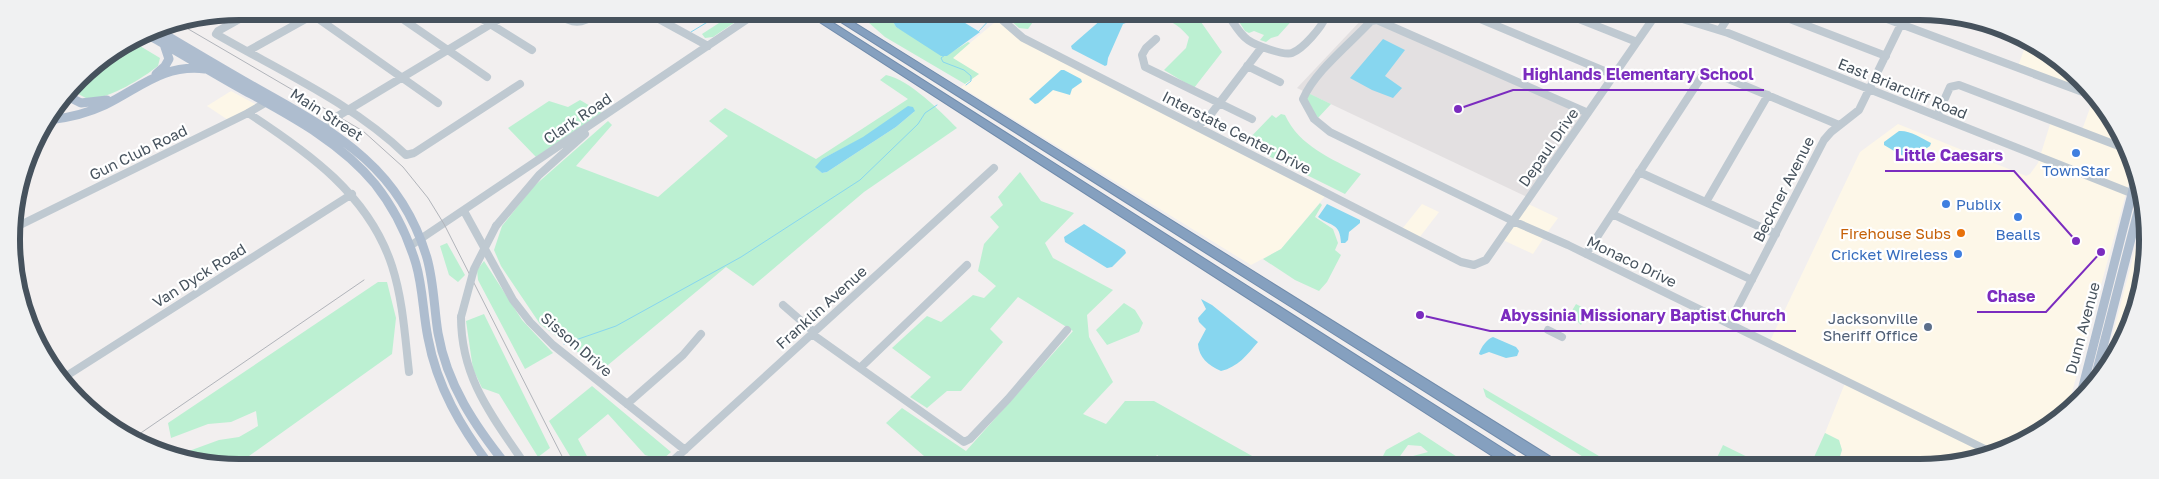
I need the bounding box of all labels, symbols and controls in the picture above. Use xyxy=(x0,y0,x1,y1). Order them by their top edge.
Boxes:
street label: East Briarcliff Road xyxy=(1836,54,1970,122)
callout: Highlands Elementary School xyxy=(1513,59,1764,90)
text: Highlands Elementary School xyxy=(1522,64,1754,84)
street label: Main Street xyxy=(287,84,367,144)
street label: Interstate Center Drive xyxy=(1160,87,1315,177)
street label: Clark Road xyxy=(540,89,614,147)
street label: Depaul Drive xyxy=(1514,104,1582,190)
street label: Gun Club Road xyxy=(86,121,190,183)
street label: Beckner Avenue xyxy=(1749,133,1817,245)
callout: Little Caesars xyxy=(1885,140,2014,171)
text: Little Caesars xyxy=(1895,145,2003,165)
marker: TownStar xyxy=(2070,147,2082,159)
place label: TownStar xyxy=(2042,161,2110,179)
place label: Publix xyxy=(1956,195,2001,213)
marker: Publix xyxy=(1940,198,1952,210)
marker: Bealls xyxy=(2012,211,2024,223)
place label: Firehouse Subs xyxy=(1840,224,1951,242)
place label: Bealls xyxy=(1996,225,2040,243)
marker: Firehouse Subs xyxy=(1955,227,1967,239)
street label: Monaco Drive xyxy=(1584,231,1680,291)
street label: Van Dyck Road xyxy=(149,239,249,311)
place label: Cricket Wireless xyxy=(1831,245,1948,263)
marker: Cricket Wireless xyxy=(1952,248,1964,260)
street label: Franklin Avenue xyxy=(772,261,870,352)
street label: Dunn Avenue xyxy=(2061,280,2103,376)
callout: Chase xyxy=(1977,281,2046,312)
text: Chase xyxy=(1987,286,2035,306)
callout: Abyssinia Missionary Baptist Church xyxy=(1490,300,1796,331)
text: Abyssinia Missionary Baptist Church xyxy=(1500,305,1786,325)
street label: Sisson Drive xyxy=(538,308,617,380)
place label: Jacksonville Sheriff Office xyxy=(1823,309,1918,344)
marker: Jacksonville Sheriff Office xyxy=(1922,321,1934,333)

